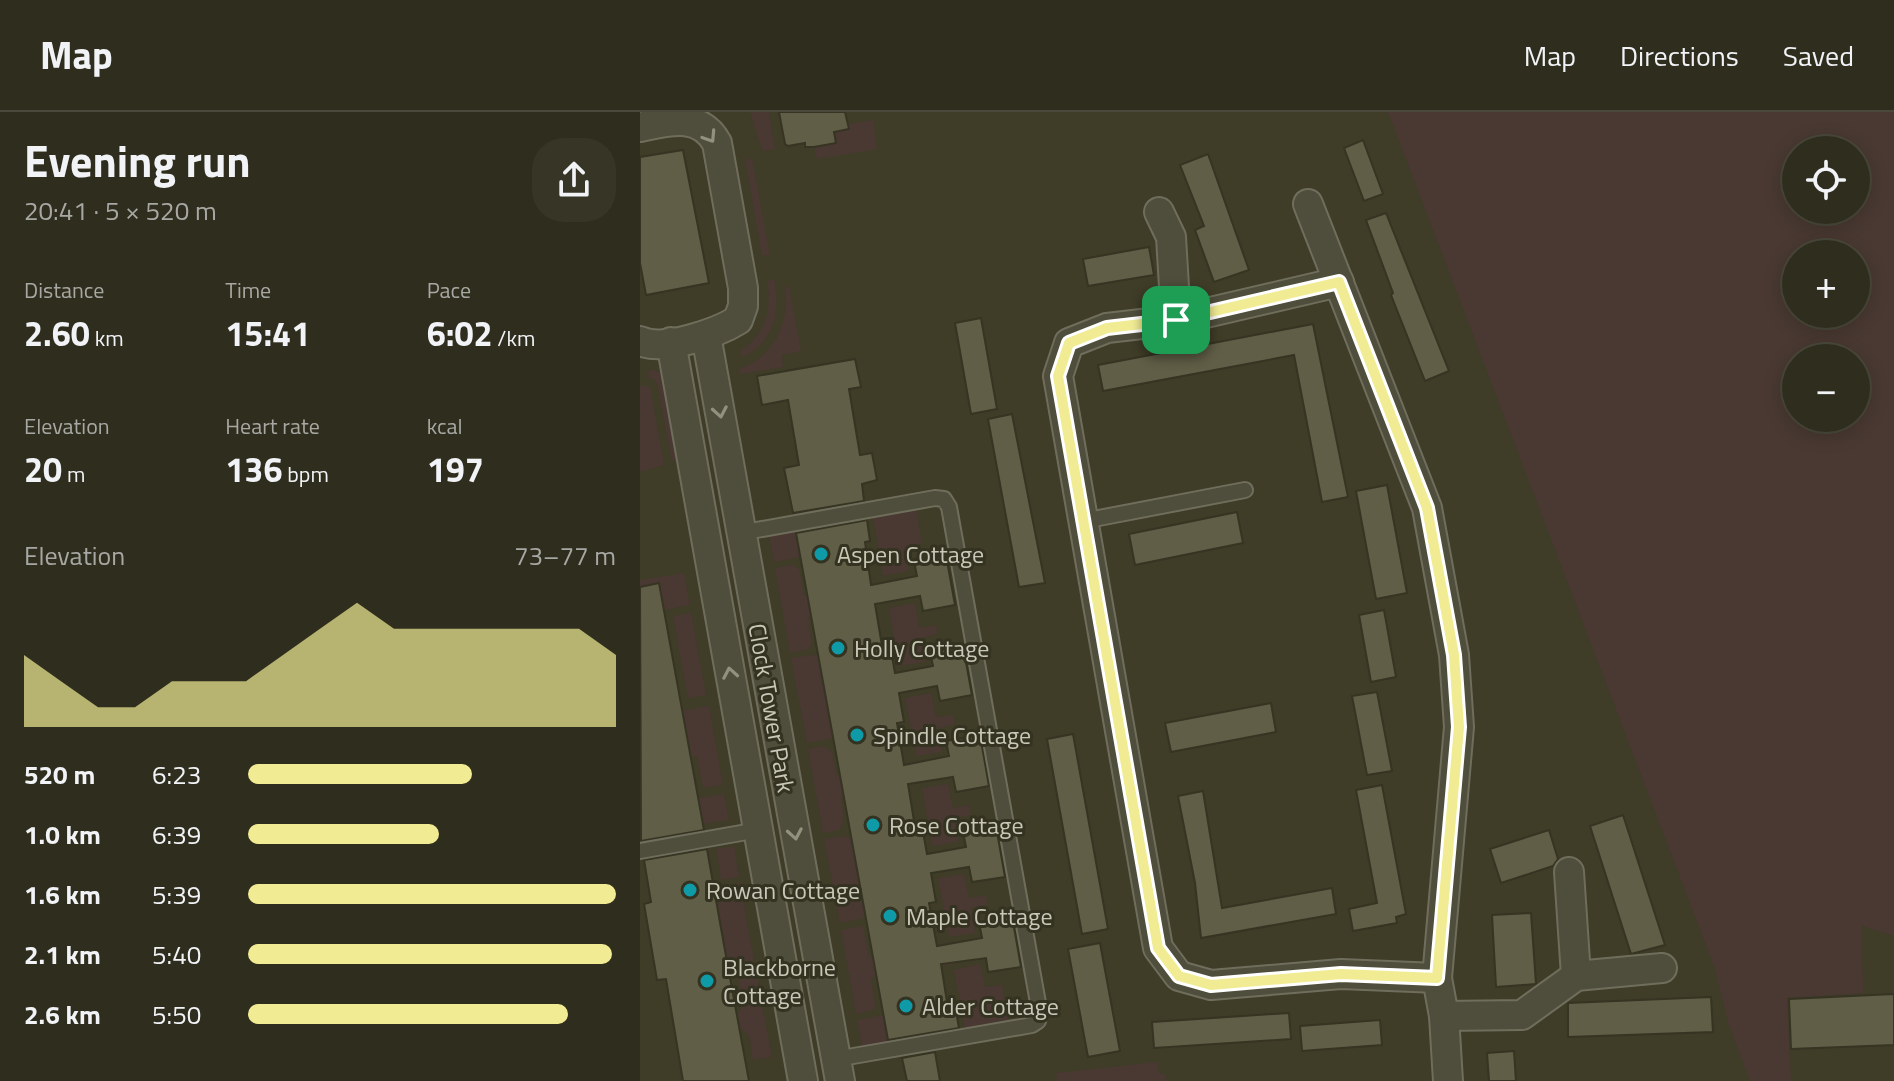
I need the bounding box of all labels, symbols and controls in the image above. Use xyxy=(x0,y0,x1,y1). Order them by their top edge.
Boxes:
text: Map xyxy=(40,26,113,84)
text: Map xyxy=(1524,34,1576,77)
text: Directions xyxy=(1620,34,1739,77)
text: Saved xyxy=(1783,34,1854,77)
text: Evening run xyxy=(24,127,251,194)
one-way arrow xyxy=(700,128,715,142)
map controls xyxy=(1782,136,1870,432)
button: locate xyxy=(1782,136,1870,224)
button: share xyxy=(532,138,616,222)
text: 20:41 · 5 × 520 m xyxy=(24,191,217,230)
button: + xyxy=(1782,240,1870,328)
text: Distance xyxy=(24,273,104,307)
text: Time xyxy=(225,273,271,307)
text: Pace xyxy=(427,273,471,307)
pin xyxy=(1142,286,1210,354)
icon: arrive xyxy=(1154,298,1198,342)
text: 2.60 xyxy=(24,307,90,359)
text: 15:41 xyxy=(225,307,310,359)
text: 6:02 xyxy=(427,307,492,359)
text: km xyxy=(90,321,124,355)
text: /km xyxy=(492,321,535,355)
button: − xyxy=(1782,344,1870,432)
one-way arrow xyxy=(710,405,727,419)
text: Elevation xyxy=(24,409,110,443)
text: Heart rate xyxy=(225,409,320,443)
text: kcal xyxy=(427,409,463,443)
text: 20 xyxy=(24,443,62,495)
text: 136 xyxy=(225,443,282,495)
text: 197 xyxy=(427,443,484,495)
text: m xyxy=(62,457,85,491)
text: bpm xyxy=(282,457,329,491)
text: Elevation xyxy=(24,536,125,575)
text: 73–77 m xyxy=(514,536,616,575)
place label: Aspen Cottage xyxy=(837,536,984,572)
marker: Aspen Cottage xyxy=(812,545,830,563)
street label: Clock Tower Park xyxy=(739,621,805,796)
place label: Holly Cottage xyxy=(854,630,989,666)
marker: Holly Cottage xyxy=(829,639,847,657)
one-way arrow xyxy=(723,667,740,680)
place label: Spindle Cottage xyxy=(873,717,1031,753)
marker: Spindle Cottage xyxy=(848,726,866,744)
text: 520 m xyxy=(24,755,95,794)
text: 6:23 xyxy=(152,755,201,794)
place label: Rose Cottage xyxy=(889,807,1024,843)
text: 1.0 km xyxy=(24,815,101,854)
text: 6:39 xyxy=(152,815,201,854)
marker: Rose Cottage xyxy=(864,816,882,834)
one-way arrow xyxy=(785,827,802,840)
place label: Rowan Cottage xyxy=(706,872,860,908)
text: 1.6 km xyxy=(24,875,101,914)
text: 5:39 xyxy=(152,875,201,914)
marker: Rowan Cottage xyxy=(681,881,699,899)
place label: Maple Cottage xyxy=(906,898,1053,934)
marker: Maple Cottage xyxy=(881,907,899,925)
text: 2.1 km xyxy=(24,935,101,974)
text: 5:40 xyxy=(152,935,201,974)
place label: Blackborne Cottage xyxy=(723,949,836,1013)
marker: Blackborne Cottage xyxy=(698,972,716,990)
place label: Alder Cottage xyxy=(922,988,1059,1024)
text: 2.6 km xyxy=(24,995,101,1034)
text: 5:50 xyxy=(152,995,201,1034)
marker: Alder Cottage xyxy=(897,997,915,1015)

